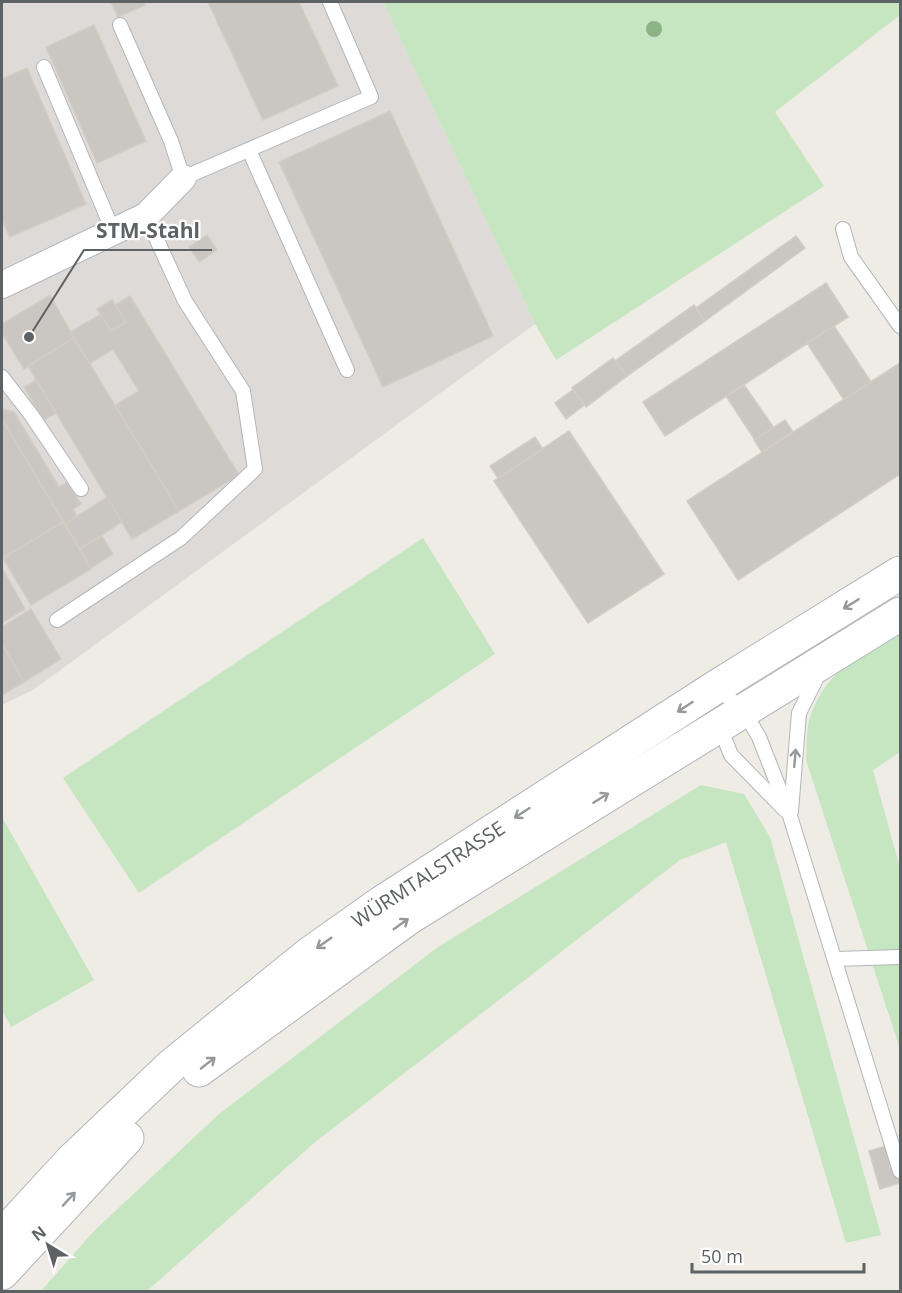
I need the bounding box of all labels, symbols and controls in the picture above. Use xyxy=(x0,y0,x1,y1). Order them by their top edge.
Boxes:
callout: STM-Stahl xyxy=(84,211,212,250)
text: STM-Stahl xyxy=(96,216,200,244)
one-way arrow xyxy=(843,598,860,610)
one-way arrow xyxy=(677,701,694,713)
one-way arrow xyxy=(790,748,801,768)
one-way arrow xyxy=(593,792,610,805)
one-way arrow xyxy=(514,807,530,819)
street label: WÜRMTALSTRASSE xyxy=(346,814,510,934)
one-way arrow xyxy=(392,918,408,930)
one-way arrow xyxy=(316,937,332,950)
one-way arrow xyxy=(200,1056,216,1069)
one-way arrow xyxy=(62,1191,76,1206)
north arrow xyxy=(18,1215,78,1275)
text: N xyxy=(27,1221,51,1246)
scale bar xyxy=(692,1236,864,1274)
text: 50 m xyxy=(701,1244,743,1268)

